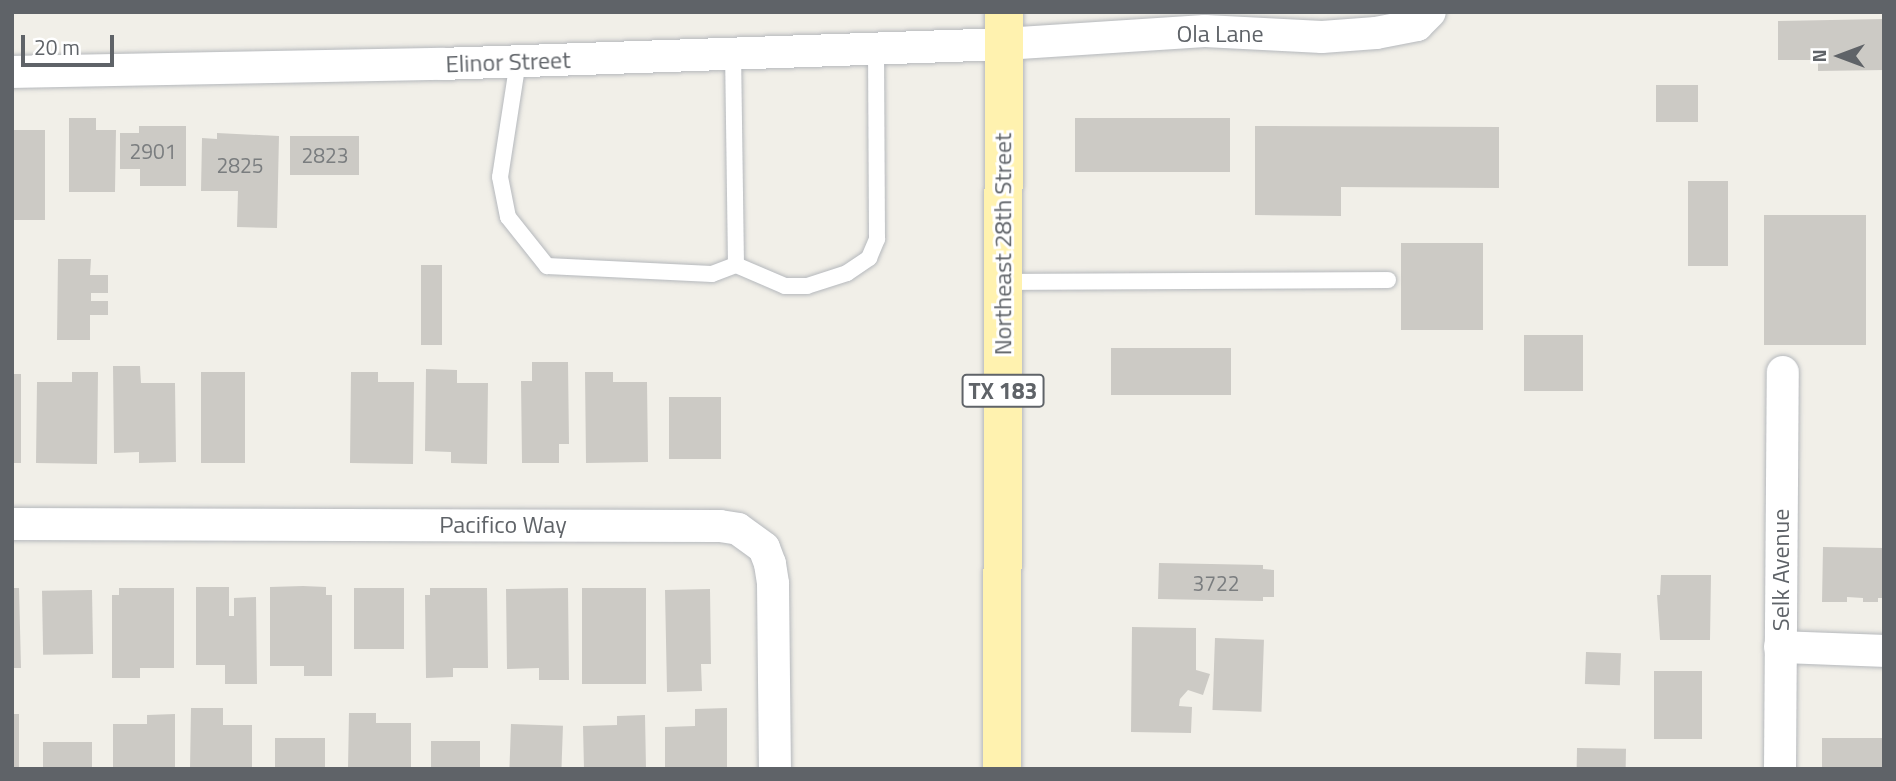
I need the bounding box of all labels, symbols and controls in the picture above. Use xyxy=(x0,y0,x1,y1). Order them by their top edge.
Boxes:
street label: Ola Lane xyxy=(1176,20,1264,48)
scale bar xyxy=(24,21,117,65)
north arrow xyxy=(1805,21,1875,91)
text: 20 m xyxy=(34,31,80,63)
street label: Elinor Street xyxy=(445,45,571,79)
text: N xyxy=(1804,49,1833,63)
street label: Northeast 28th Street xyxy=(989,133,1017,355)
house number: 2901 xyxy=(129,138,177,164)
house number: 2823 xyxy=(301,142,349,168)
house number: 2825 xyxy=(216,152,264,178)
road number: TX 183 xyxy=(961,372,1045,410)
street label: Selk Avenue xyxy=(1767,509,1795,631)
street label: Pacifico Way xyxy=(439,511,567,539)
house number: 3722 xyxy=(1192,570,1240,596)

